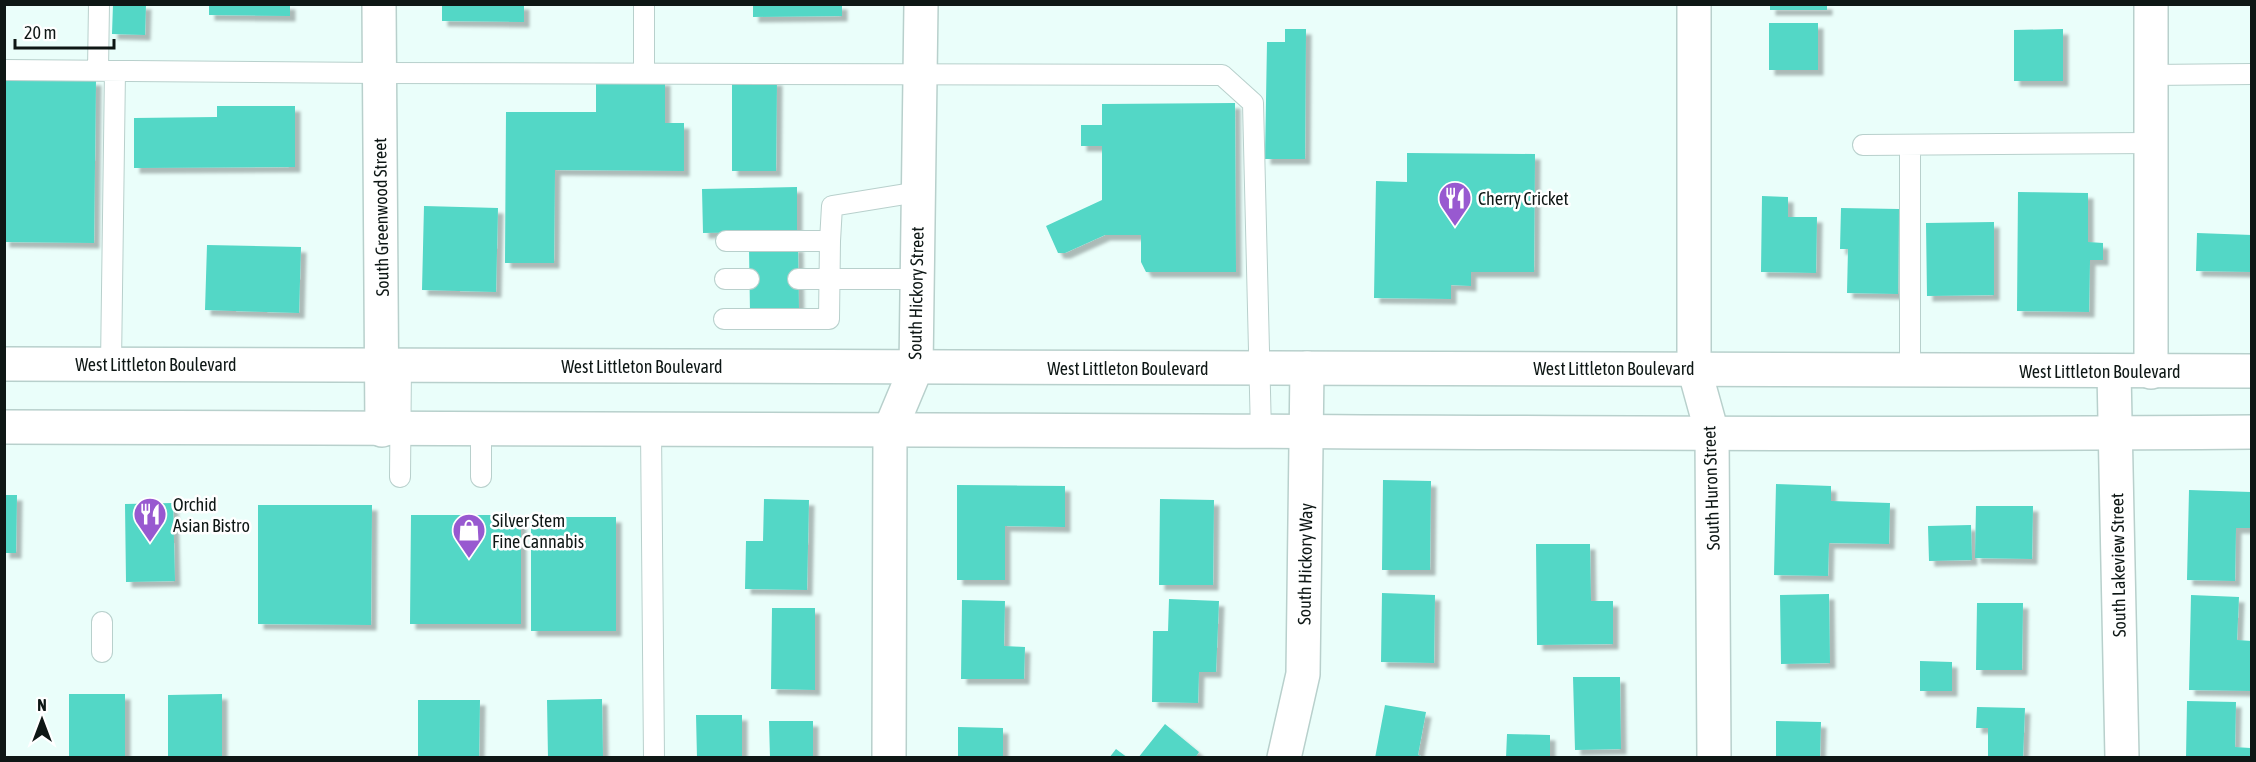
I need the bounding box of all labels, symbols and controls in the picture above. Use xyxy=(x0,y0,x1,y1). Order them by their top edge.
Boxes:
scale bar xyxy=(15,12,114,50)
text: 20 m xyxy=(24,22,56,43)
street label: South Greenwood Street xyxy=(369,137,393,297)
restaurant icon: Cherry Cricket xyxy=(1437,180,1473,227)
place label: Cherry Cricket xyxy=(1478,188,1569,209)
street label: South Hickory Street xyxy=(904,226,928,360)
street label: West Littleton Boulevard xyxy=(75,354,237,375)
street label: West Littleton Boulevard xyxy=(561,356,723,377)
street label: West Littleton Boulevard xyxy=(1047,358,1209,379)
street label: West Littleton Boulevard xyxy=(1533,358,1695,379)
street label: West Littleton Boulevard xyxy=(2019,361,2181,382)
street label: South Huron Street xyxy=(1698,425,1724,551)
street label: South Lakeview Street xyxy=(2106,493,2130,637)
place label: Orchid Asian Bistro xyxy=(173,494,250,536)
restaurant icon: Orchid Asian Bistro xyxy=(132,496,168,543)
street label: South Hickory Way xyxy=(1293,503,1317,625)
place label: Silver Stem Fine Cannabis xyxy=(492,510,584,552)
shop icon: Silver Stem Fine Cannabis xyxy=(451,512,487,559)
north arrow xyxy=(12,690,72,750)
text: N xyxy=(37,696,47,714)

